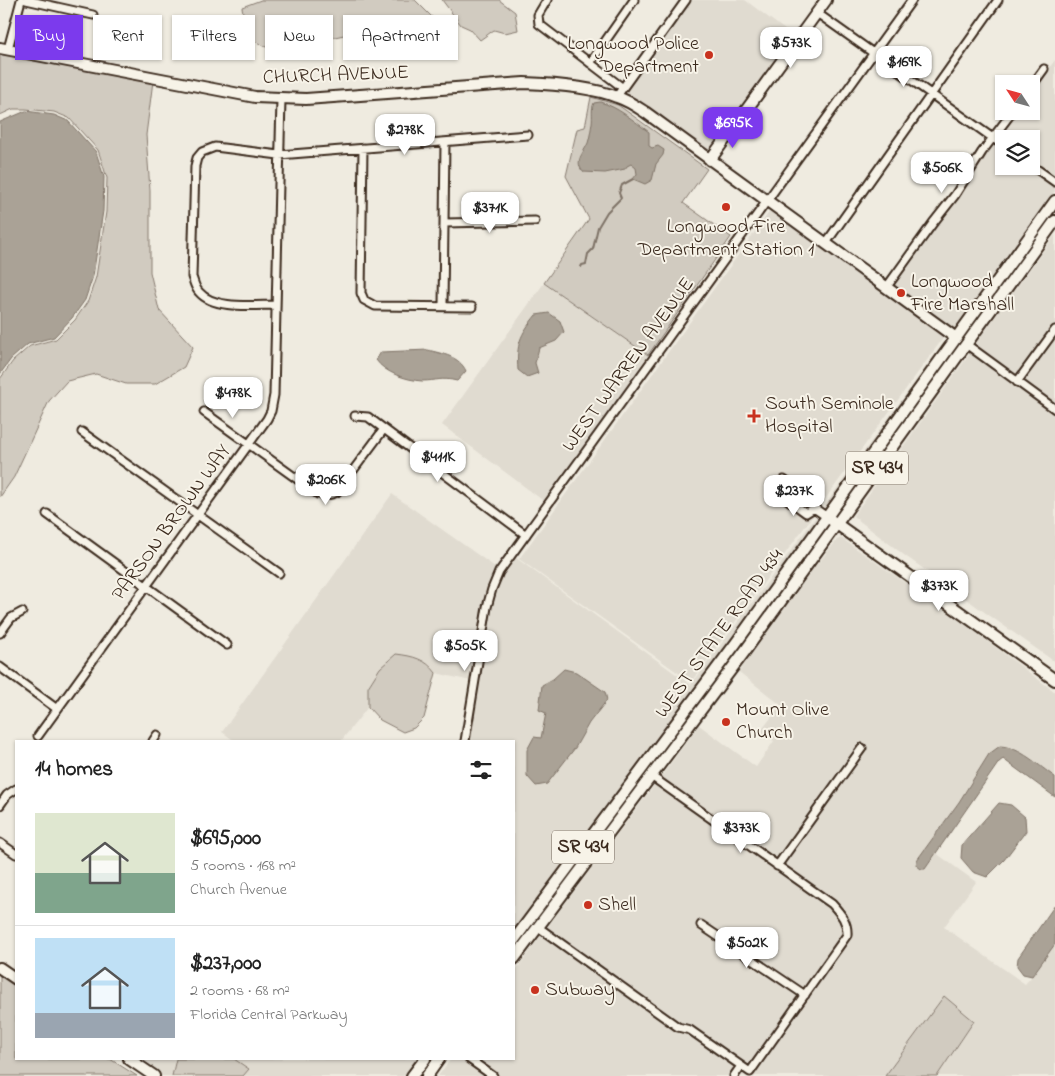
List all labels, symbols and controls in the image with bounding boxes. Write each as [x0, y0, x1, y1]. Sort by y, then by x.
chip: Buy [15, 15, 83, 60]
chip: Rent [93, 15, 162, 60]
chip: Filters [172, 15, 255, 60]
chip: New [265, 15, 333, 60]
chip: Apartment [343, 15, 458, 60]
pin: $573K [756, 27, 826, 69]
place label: Longwood Police Department [567, 30, 699, 82]
text: $573K [771, 31, 811, 55]
pin: $169K [869, 46, 939, 88]
marker: Longwood Police Department [703, 49, 715, 61]
text: $169K [887, 50, 921, 74]
street label: CHURCH AVENUE [262, 59, 410, 93]
north arrow [995, 75, 1040, 120]
map controls [995, 75, 1040, 175]
pin: $695K [698, 106, 768, 149]
text: $695K [714, 111, 752, 135]
pin: $278K [370, 114, 440, 156]
text: $278K [386, 118, 424, 142]
button: layers [995, 130, 1040, 175]
pin: $506K [907, 152, 977, 194]
text: $506K [922, 156, 962, 180]
pin: $371K [455, 192, 525, 234]
text: $371K [472, 196, 508, 220]
marker: Longwood Fire Department Station 1 [720, 201, 732, 213]
place label: Longwood Fire Department Station 1 [637, 213, 814, 265]
place label: Longwood Fire Marshall [910, 268, 1014, 320]
street label: WEST WARREN AVENUE [556, 272, 702, 458]
marker: Longwood Fire Marshall [895, 287, 907, 299]
pin: $478K [198, 376, 268, 419]
text: $478K [215, 381, 251, 405]
place label: South Seminole Hospital [765, 390, 894, 442]
marker: South Seminole Hospital [747, 409, 761, 423]
street label: PARSON BROWN WAY [105, 439, 239, 607]
pin: $411K [403, 440, 473, 483]
text: $411K [421, 445, 455, 469]
road number: SR 434 [846, 452, 908, 484]
pin: $206K [291, 464, 361, 506]
text: $206K [306, 468, 346, 492]
pin: $237K [759, 474, 829, 517]
text: $237K [775, 479, 813, 503]
street label: WEST STATE ROAD 434 [649, 543, 791, 725]
pin: $373K [904, 570, 974, 612]
text: $373K [920, 574, 958, 598]
pin: $505K [430, 630, 500, 672]
text: $505K [444, 634, 486, 658]
place label: Mount Olive Church [736, 696, 829, 748]
marker: Mount Olive Church [720, 716, 732, 728]
text: 14 homes [35, 755, 113, 785]
icon: filters [467, 756, 495, 784]
pin: $373K [706, 812, 776, 854]
text: $373K [722, 816, 760, 840]
text: $695,000 [190, 824, 261, 854]
road number: SR 434 [552, 830, 614, 864]
icon: home [75, 833, 135, 893]
text: 5 rooms · 168 m² [190, 854, 296, 878]
text: Church Avenue [190, 878, 287, 902]
place label: Shell [598, 891, 636, 920]
marker: Shell [582, 899, 594, 911]
pin: $502K [712, 926, 782, 969]
text: $502K [726, 931, 768, 955]
text: $237,000 [190, 949, 261, 979]
icon: home [75, 958, 135, 1018]
place label: Subway [545, 976, 615, 1005]
text: 2 rooms · 68 m² [190, 979, 290, 1003]
marker: Subway [529, 984, 541, 996]
text: Florida Central Parkway [190, 1003, 347, 1027]

